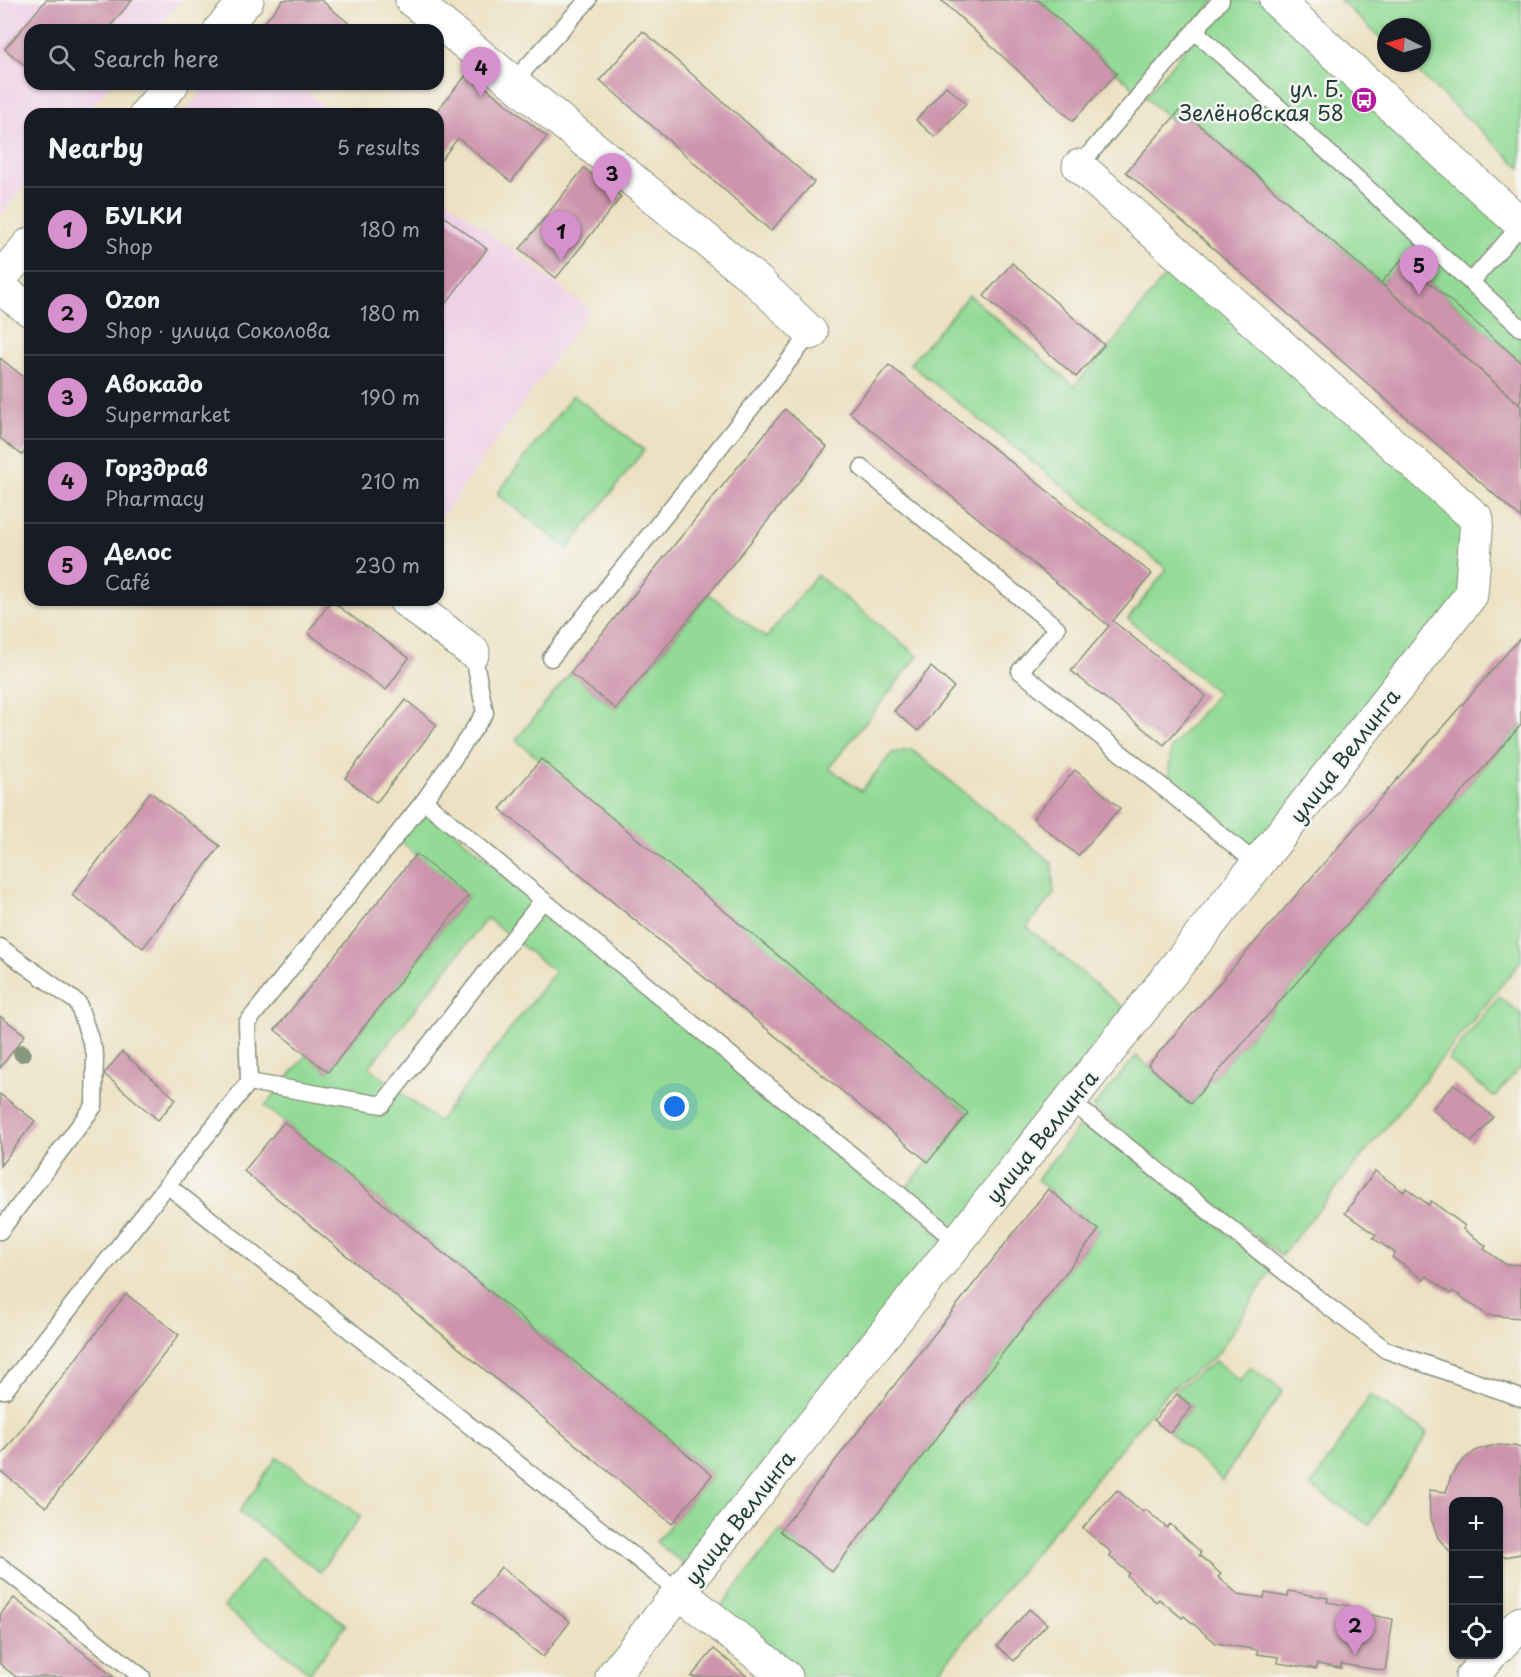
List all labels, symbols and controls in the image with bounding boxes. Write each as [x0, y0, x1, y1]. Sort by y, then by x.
north arrow [1377, 18, 1431, 72]
search box [24, 24, 444, 90]
icon: search [45, 41, 78, 74]
text: Search here [93, 41, 219, 74]
pin: 4 [462, 48, 500, 97]
place label: ул. Б. Зелёновская 58 [1179, 72, 1344, 128]
bus stop icon: ул. Б. Зелёновская 58 [1349, 85, 1379, 115]
text: Nearby [48, 128, 143, 167]
text: 5 results [337, 132, 420, 162]
pin: 3 [592, 154, 632, 203]
text: БУLКИ [105, 198, 183, 231]
pin: 1 [542, 212, 580, 261]
text: 1 [63, 214, 72, 244]
text: 180 m [360, 214, 420, 244]
text: Shop [105, 231, 153, 261]
pin: 5 [1400, 246, 1438, 295]
text: Ozon [105, 282, 160, 315]
text: 2 [60, 298, 75, 328]
text: 180 m [360, 298, 420, 328]
text: Shop · улица Соколова [105, 315, 330, 345]
text: Авокадо [105, 366, 203, 399]
text: 3 [61, 382, 74, 412]
text: 190 m [361, 382, 420, 412]
text: Supermarket [105, 399, 231, 429]
text: Горздрав [105, 450, 208, 483]
text: 4 [61, 466, 74, 496]
text: 210 m [361, 466, 420, 496]
text: Pharmacy [105, 483, 205, 513]
text: Делос [105, 534, 172, 567]
text: 5 [61, 550, 74, 580]
text: 230 m [355, 550, 420, 580]
text: Café [105, 567, 150, 597]
street label: улица Веллинга [1281, 681, 1407, 829]
street label: улица Веллинга [977, 1062, 1105, 1210]
your location [660, 1092, 689, 1121]
street label: улица Веллинга [676, 1443, 802, 1591]
map controls [1449, 1497, 1503, 1659]
button: + [1449, 1497, 1503, 1551]
button: − [1449, 1551, 1503, 1605]
button: locate [1449, 1605, 1503, 1659]
pin: 2 [1336, 1606, 1374, 1655]

